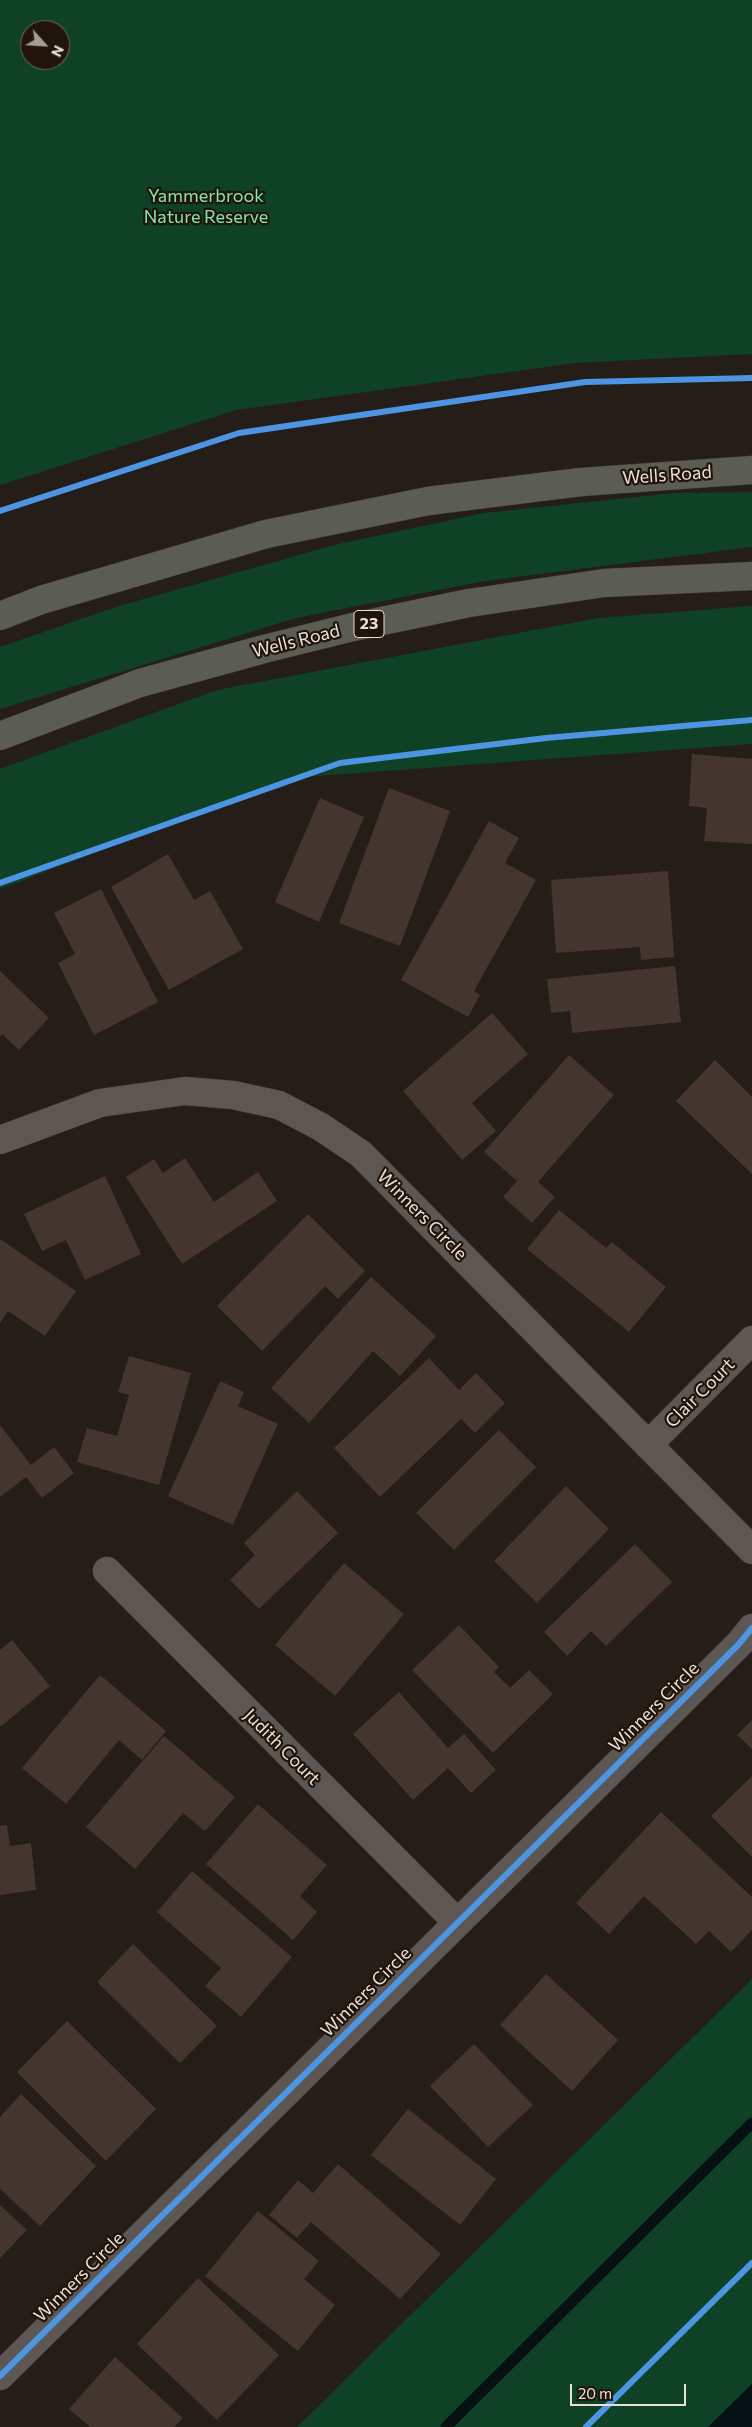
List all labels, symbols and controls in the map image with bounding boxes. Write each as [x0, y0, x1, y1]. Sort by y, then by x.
north arrow [20, 20, 70, 70]
text: N [48, 43, 68, 60]
park label: Yammerbrook Nature Reserve [144, 185, 268, 228]
street label: Wells Road [622, 461, 712, 489]
road number: 23 [354, 610, 384, 638]
street label: Wells Road [250, 620, 342, 662]
street label: Winners Circle [372, 1165, 472, 1265]
street label: Clair Court [661, 1354, 739, 1432]
street label: Winners Circle [604, 1657, 704, 1757]
street label: Judith Court [239, 1704, 325, 1790]
street label: Winners Circle [316, 1942, 416, 2042]
street label: Winners Circle [29, 2227, 129, 2327]
scale bar [572, 2374, 688, 2406]
text: 20 m [578, 2384, 612, 2402]

